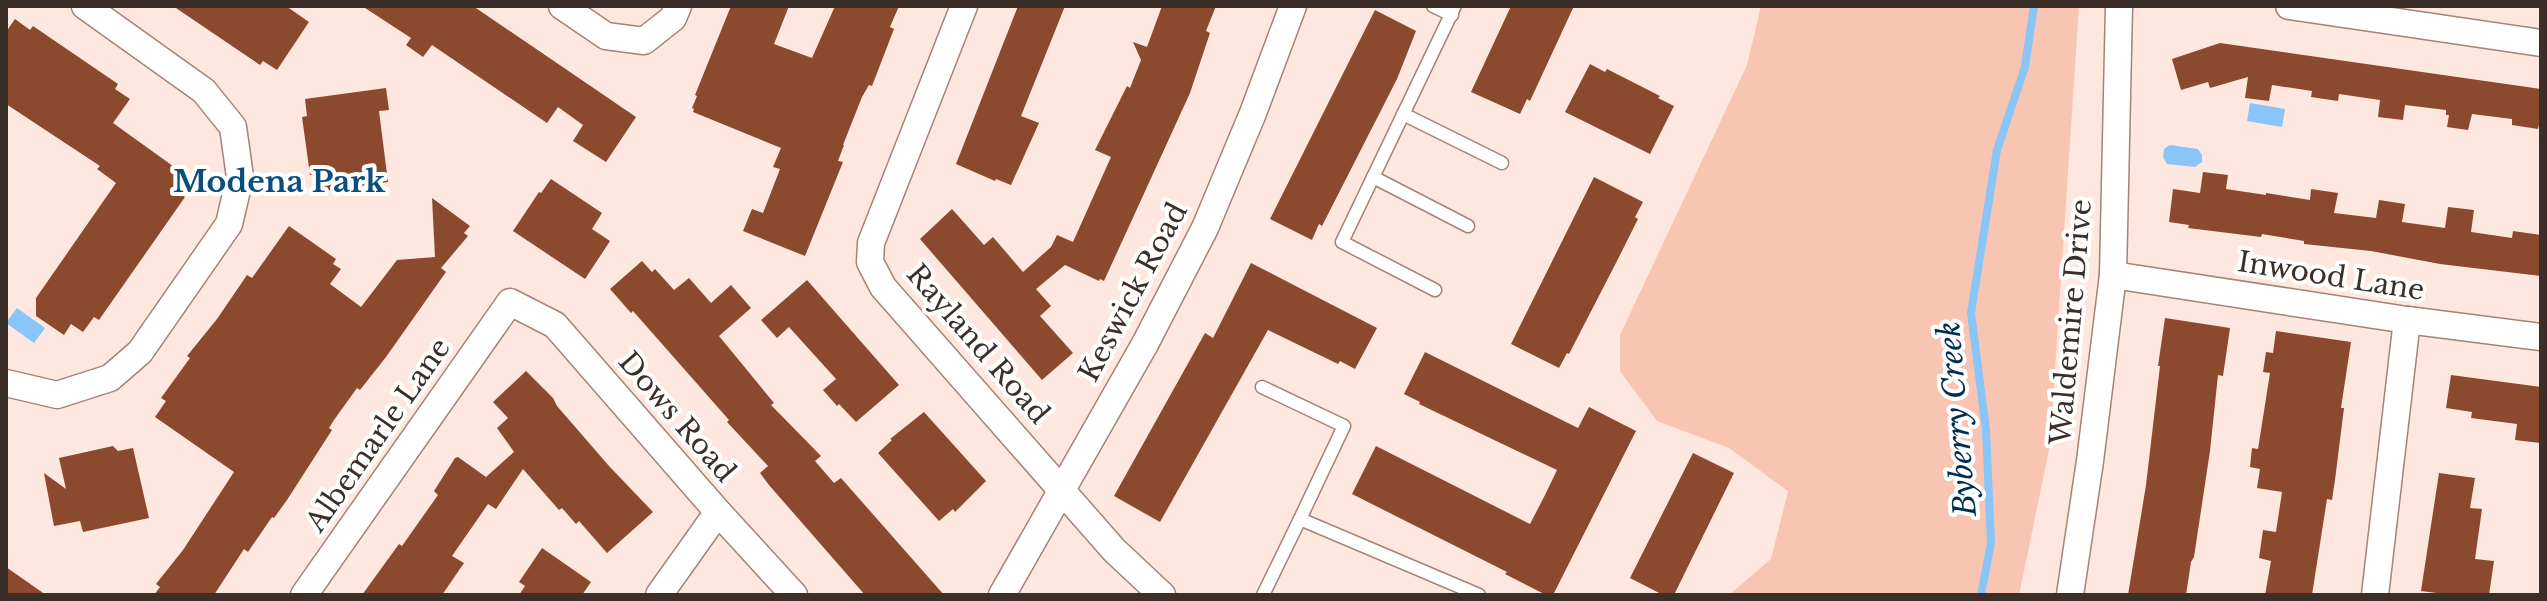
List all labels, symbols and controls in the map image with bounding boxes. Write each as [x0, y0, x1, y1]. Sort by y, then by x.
district label: Modena Park [173, 163, 386, 200]
street label: Keswick Road [1071, 196, 1195, 387]
street label: Waldemire Drive [2043, 198, 2099, 447]
street label: Inwood Lane [2235, 244, 2427, 308]
street label: Rayland Road [899, 257, 1057, 431]
water label: Byberry Creek [1930, 320, 1984, 519]
street label: Albemarle Lane [298, 331, 458, 539]
street label: Dows Road [611, 345, 743, 489]

